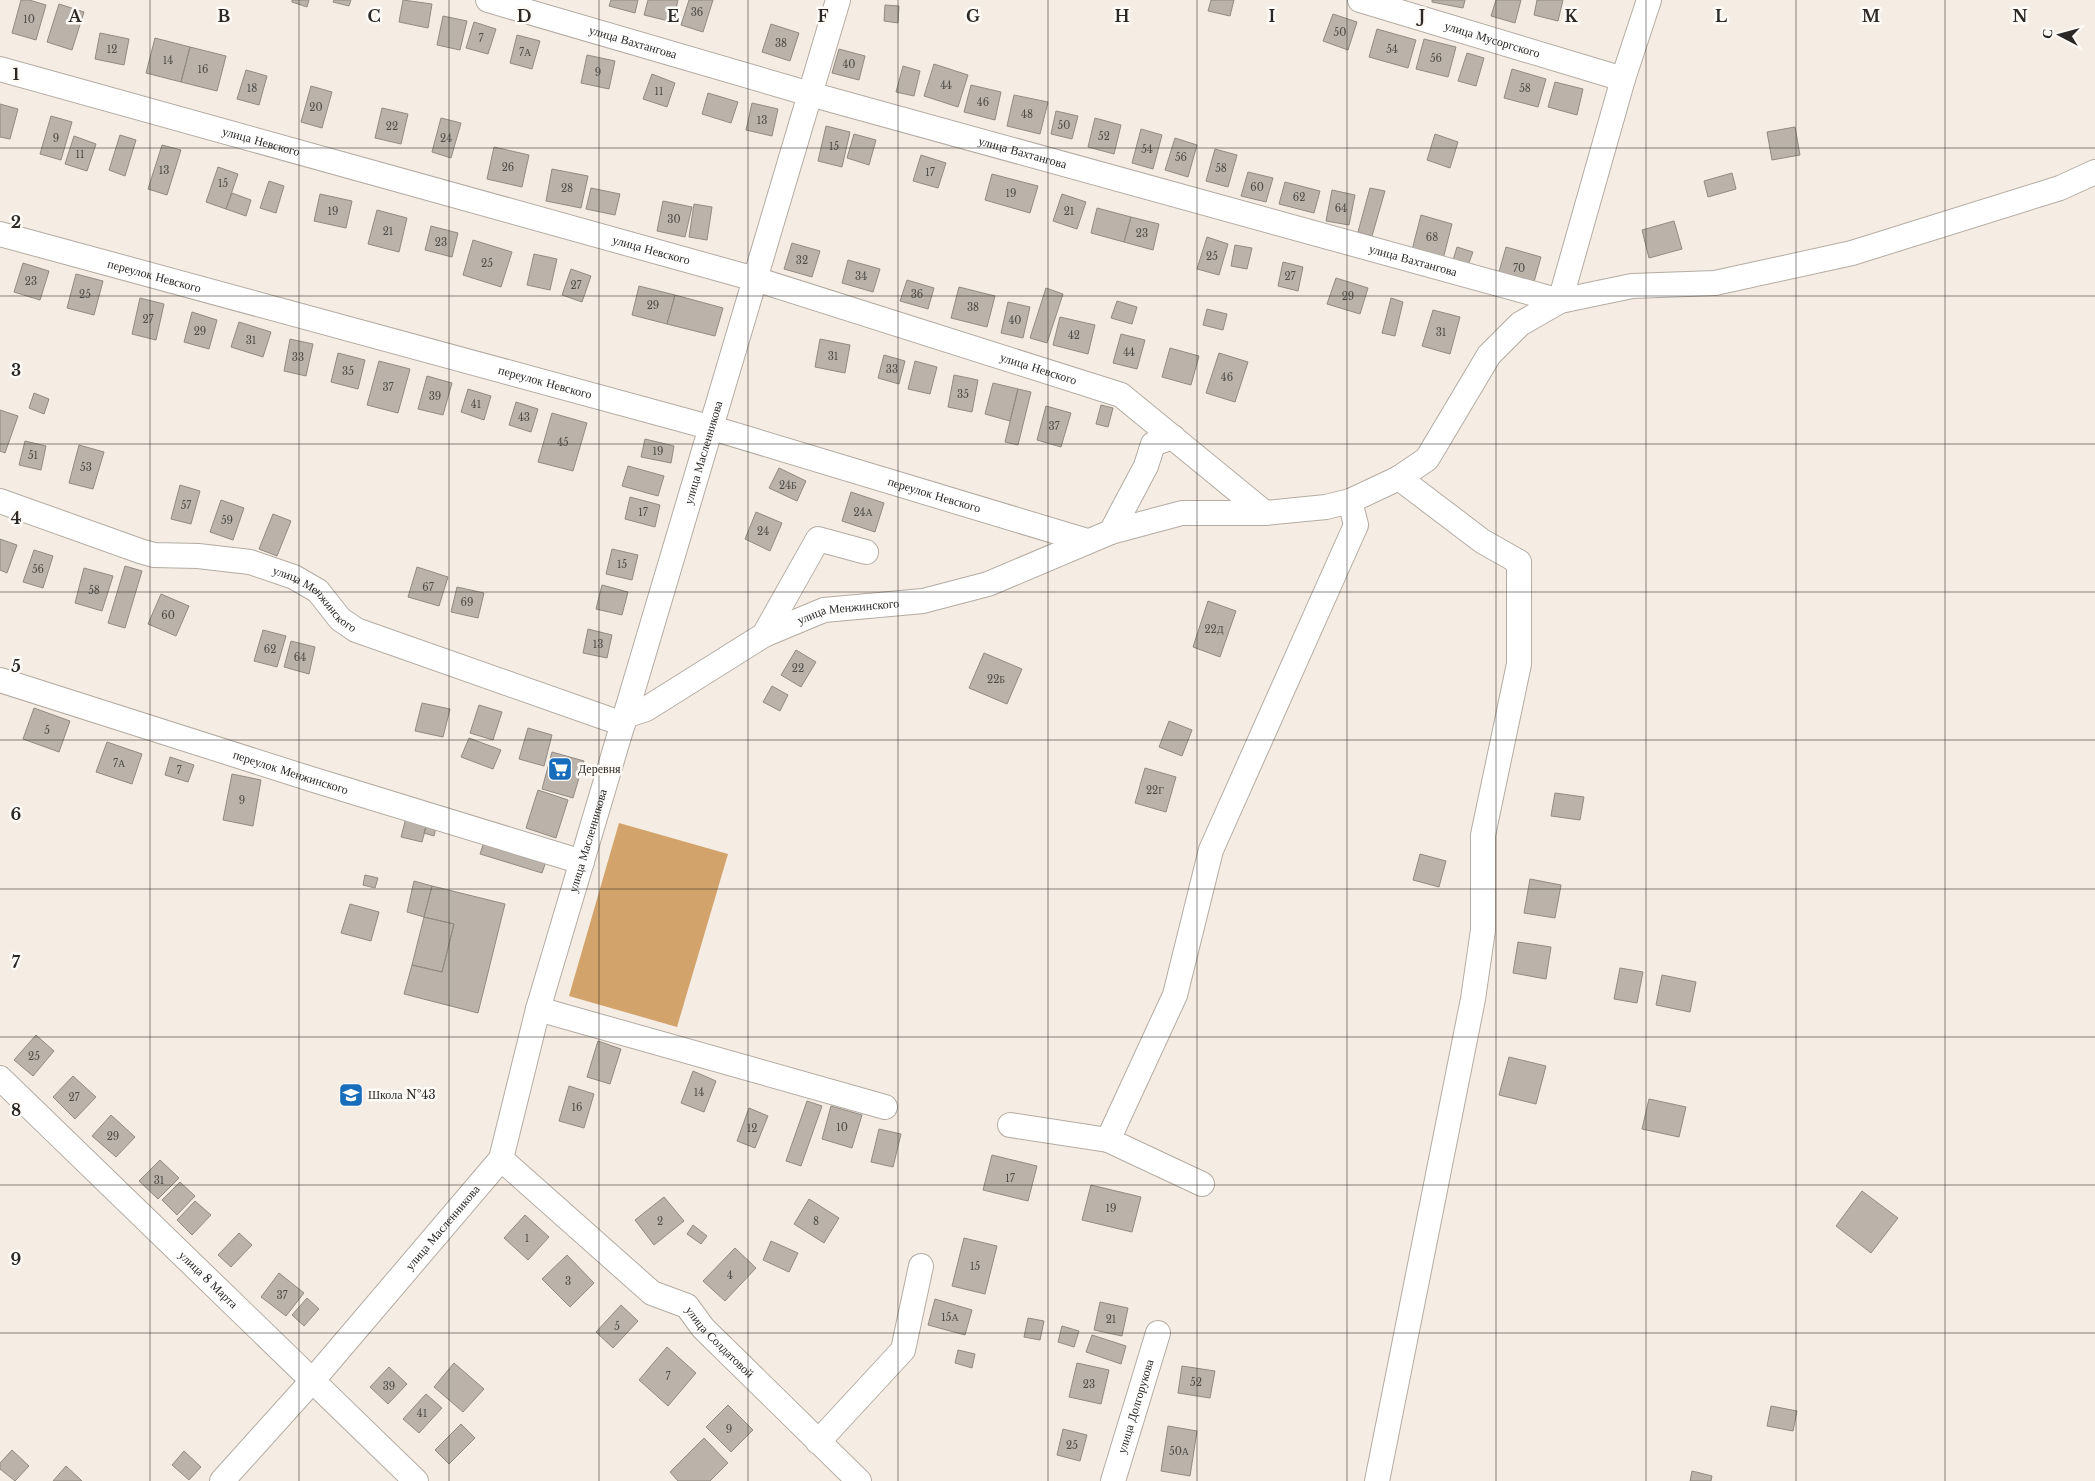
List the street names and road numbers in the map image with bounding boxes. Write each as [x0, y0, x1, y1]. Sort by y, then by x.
street label: улица Мусоргского [1443, 18, 1542, 61]
street label: улица Вахтангова [587, 22, 679, 62]
street label: улица Невского [221, 123, 302, 159]
street label: улица Вахтангова [977, 133, 1069, 172]
street label: улица Невского [611, 232, 692, 268]
street label: улица Вахтангова [1367, 241, 1460, 279]
street label: переулок Невского [106, 256, 203, 295]
street label: улица Невского [998, 349, 1079, 388]
street label: переулок Невского [497, 362, 594, 402]
street label: улица Масленникова [680, 398, 726, 506]
street label: переулок Невского [886, 473, 983, 516]
street label: улица Менжинского [271, 562, 360, 635]
street label: улица Менжинского [795, 595, 900, 627]
street label: переулок Менжинского [231, 747, 350, 797]
street label: улица Масленникова [565, 787, 610, 894]
street label: улица Масленникова [402, 1181, 483, 1273]
street label: улица 8 Марта [176, 1247, 242, 1312]
street label: улица Солдатовой [683, 1303, 758, 1381]
street label: улица Долгорукова [1114, 1357, 1157, 1455]

